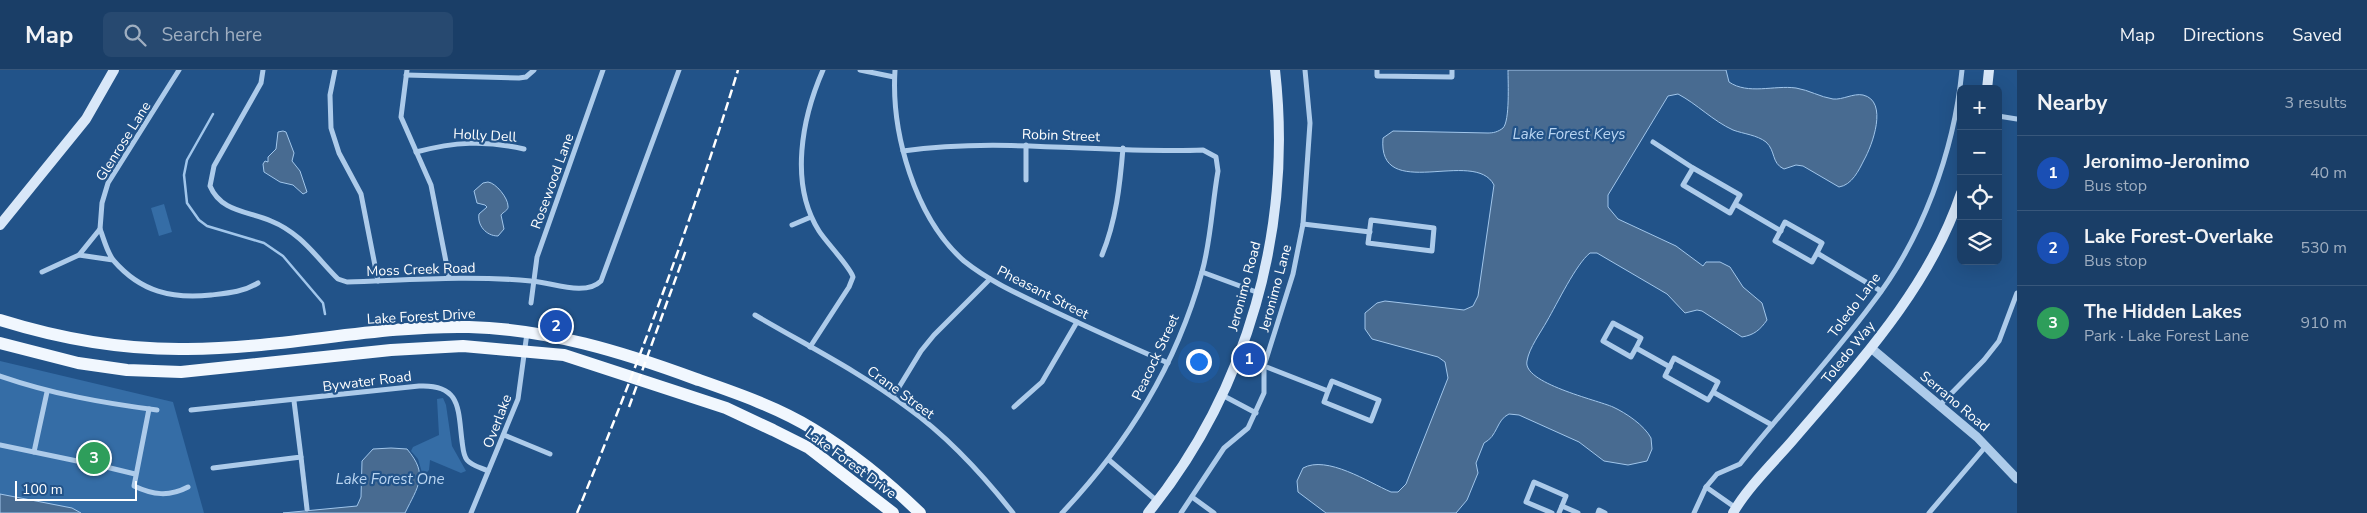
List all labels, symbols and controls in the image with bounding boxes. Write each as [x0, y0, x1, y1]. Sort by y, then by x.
search box [103, 12, 453, 57]
text: Map [25, 19, 73, 51]
icon: search [121, 21, 149, 49]
text: Search here [161, 22, 262, 48]
text: Map [2120, 23, 2155, 47]
text: Directions [2183, 23, 2264, 47]
text: Saved [2292, 23, 2342, 47]
map controls [1957, 85, 2002, 265]
button: + [1957, 85, 2002, 130]
text: Nearby [2037, 89, 2107, 117]
text: 3 results [2285, 92, 2347, 114]
street label: Glenrose Lane [91, 98, 155, 185]
street label: Holly Dell [453, 124, 518, 147]
water label: Lake Forest Keys [1513, 124, 1625, 144]
street label: Robin Street [1022, 125, 1100, 146]
button: − [1957, 130, 2002, 175]
street label: Rosewood Lane [526, 131, 579, 232]
text: Jeronimo-Jeronimo [2084, 149, 2250, 175]
text: 1 [2048, 162, 2058, 184]
text: 40 m [2310, 162, 2347, 184]
button: locate [1957, 175, 2002, 220]
text: Bus stop [2084, 175, 2147, 197]
button: layers [1957, 220, 2002, 265]
text: Lake Forest-Overlake [2084, 224, 2273, 250]
text: 2 [2048, 237, 2058, 259]
text: 530 m [2300, 237, 2347, 259]
street label: Jeronimo Road [1223, 239, 1266, 334]
street label: Jeronimo Lane [1254, 242, 1296, 335]
text: Bus stop [2084, 250, 2147, 272]
street label: Moss Creek Road [366, 258, 476, 281]
street label: Pheasant Street [994, 261, 1092, 324]
street label: Toledo Lane [1824, 269, 1885, 342]
text: The Hidden Lakes [2084, 299, 2242, 325]
street label: Lake Forest Drive [366, 304, 476, 329]
pin: 2 [540, 307, 572, 345]
street label: Peacock Street [1127, 311, 1184, 403]
text: 3 [2048, 312, 2058, 334]
text: 910 m [2300, 312, 2347, 334]
street label: Toledo Way [1817, 316, 1880, 388]
text: Park · Lake Forest Lane [2084, 325, 2249, 347]
pin: 1 [1233, 340, 1265, 378]
your location [1186, 349, 1212, 375]
street label: Crane Street [863, 362, 938, 423]
street label: Bywater Road [322, 367, 413, 396]
street label: Serrano Road [1916, 367, 1993, 436]
street label: Overlake [479, 392, 516, 451]
street label: Lake Forest Drive [801, 424, 900, 503]
pin: 3 [78, 439, 110, 477]
water label: Lake Forest One [335, 469, 445, 489]
scale bar [15, 478, 138, 501]
text: 100 m [22, 480, 63, 499]

